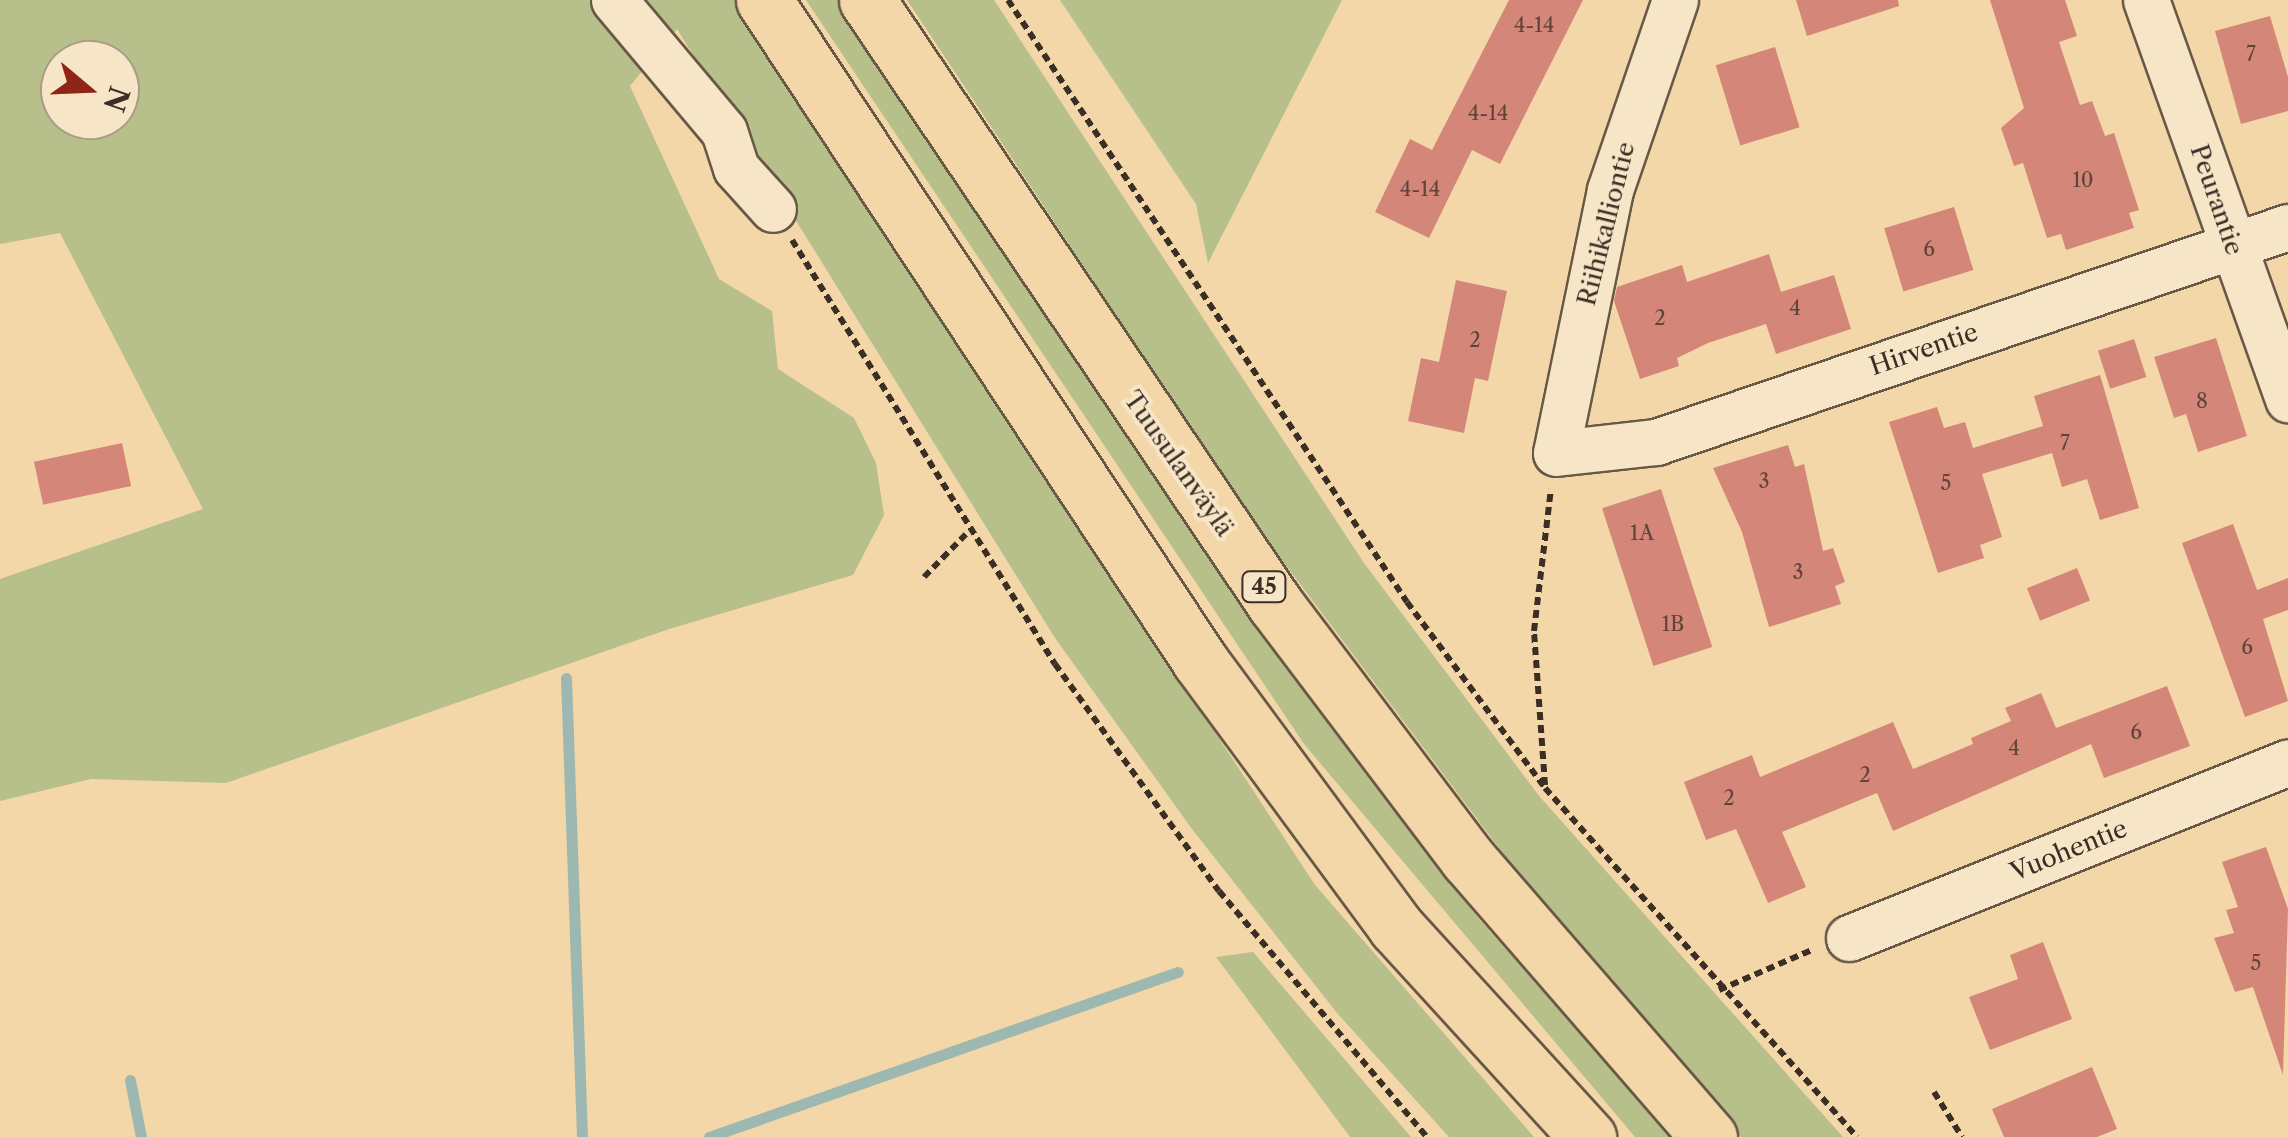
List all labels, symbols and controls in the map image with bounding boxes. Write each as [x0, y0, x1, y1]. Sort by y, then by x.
house number: 4-14 [1514, 13, 1554, 37]
north arrow [40, 40, 140, 140]
house number: 7 [2246, 42, 2256, 66]
text: N [96, 82, 137, 116]
house number: 4-14 [1468, 101, 1508, 125]
street label: Riihikalliontie [1572, 139, 1642, 309]
street label: Peurantie [2183, 141, 2249, 259]
house number: 10 [2072, 168, 2094, 192]
house number: 4-14 [1400, 177, 1440, 201]
house number: 6 [1923, 237, 1935, 261]
house number: 4 [1789, 296, 1801, 320]
house number: 2 [1654, 306, 1666, 330]
street label: Hirventie [1866, 318, 1982, 382]
house number: 2 [1469, 328, 1481, 352]
street label: Tuusulanväylä [1117, 386, 1239, 542]
house number: 8 [2196, 389, 2208, 413]
house number: 7 [2060, 431, 2070, 455]
house number: 3 [1758, 469, 1770, 493]
house number: 5 [1941, 471, 1951, 495]
house number: 1A [1630, 521, 1654, 545]
house number: 3 [1792, 560, 1804, 584]
road number: 45 [1239, 570, 1289, 604]
house number: 1B [1662, 612, 1684, 636]
house number: 6 [2241, 635, 2253, 659]
house number: 6 [2130, 720, 2142, 744]
house number: 4 [2008, 736, 2020, 760]
house number: 2 [1859, 763, 1871, 787]
house number: 2 [1723, 786, 1735, 810]
street label: Vuohentie [2006, 814, 2132, 888]
house number: 5 [2251, 951, 2261, 975]

